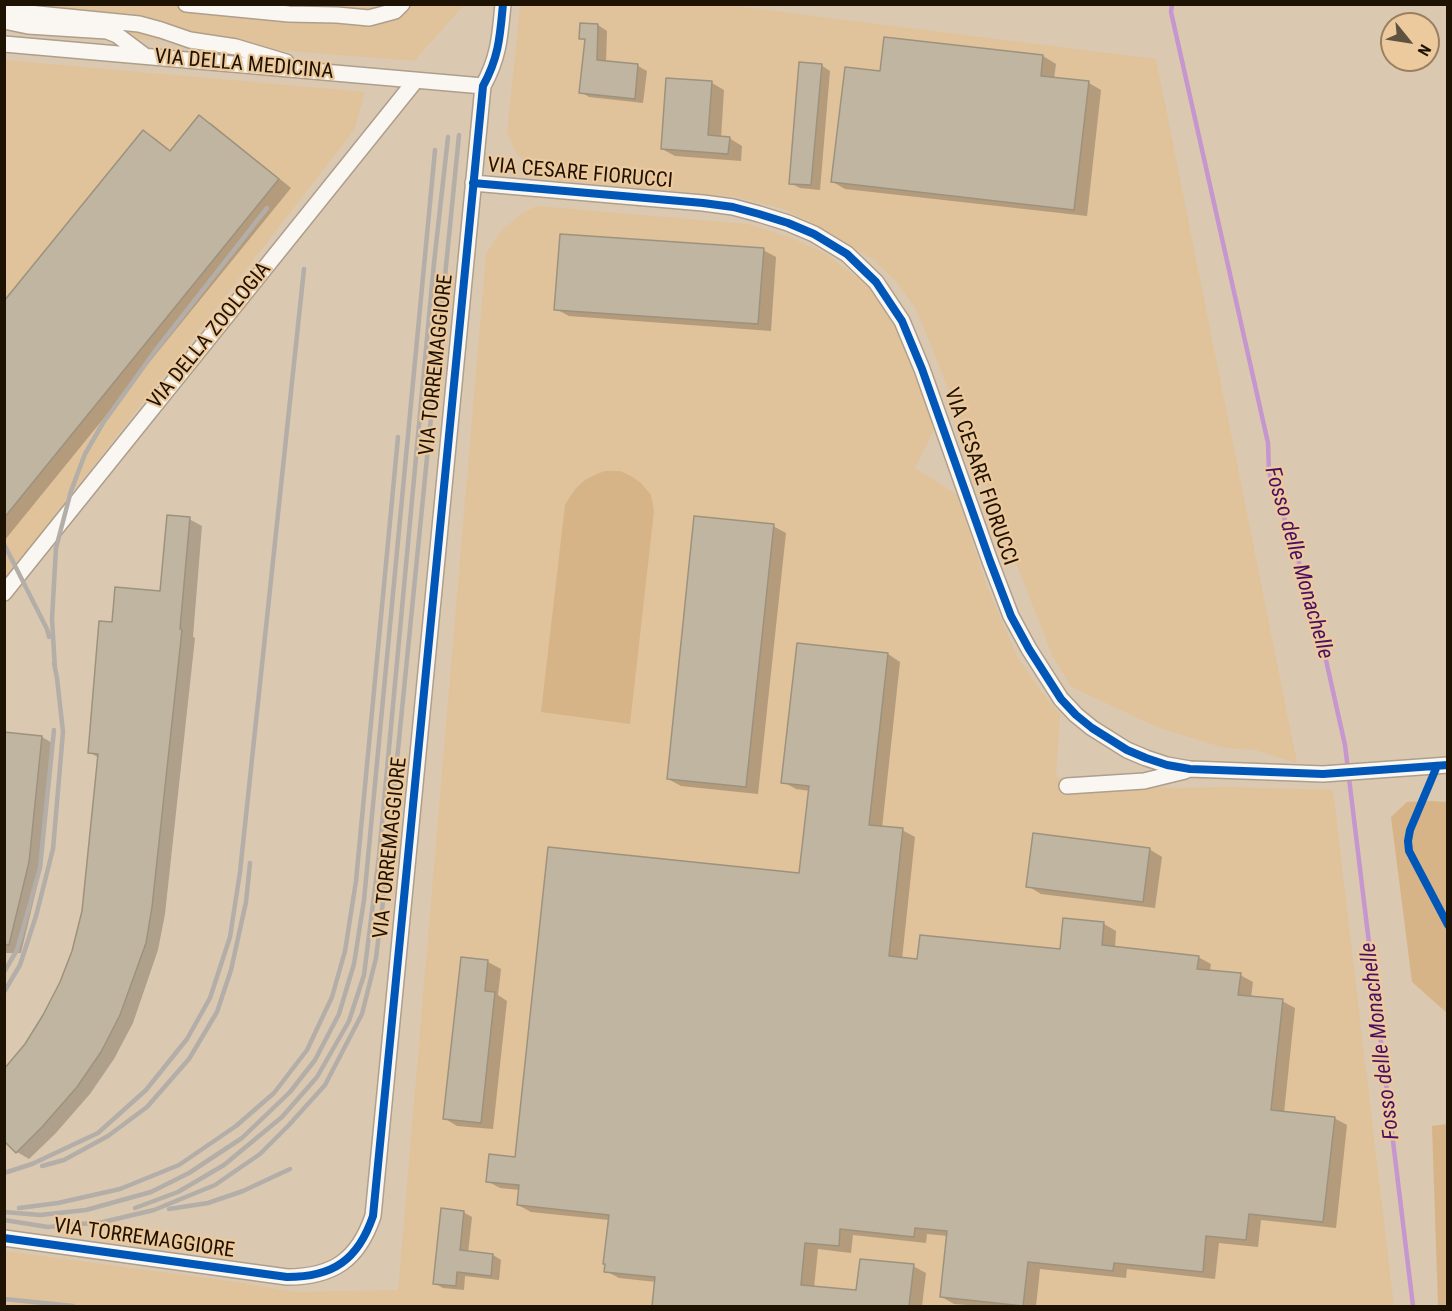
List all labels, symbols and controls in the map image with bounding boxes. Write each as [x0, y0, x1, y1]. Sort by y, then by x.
north arrow [1380, 12, 1440, 72]
text: N [1414, 41, 1435, 59]
street label: VIA DELLA MEDICINA [153, 45, 335, 85]
street label: VIA CESARE FIORUCCI [486, 153, 674, 195]
street label: VIA DELLA ZOOLOGIA [143, 258, 277, 414]
street label: VIA TORREMAGGIORE [415, 273, 459, 457]
street label: VIA CESARE FIORUCCI [938, 385, 1022, 569]
water label: Fosso delle Monachelle [1258, 464, 1338, 662]
street label: VIA TORREMAGGIORE [369, 756, 413, 940]
water label: Fosso delle Monachelle [1356, 941, 1406, 1141]
street label: VIA TORREMAGGIORE [52, 1214, 236, 1264]

